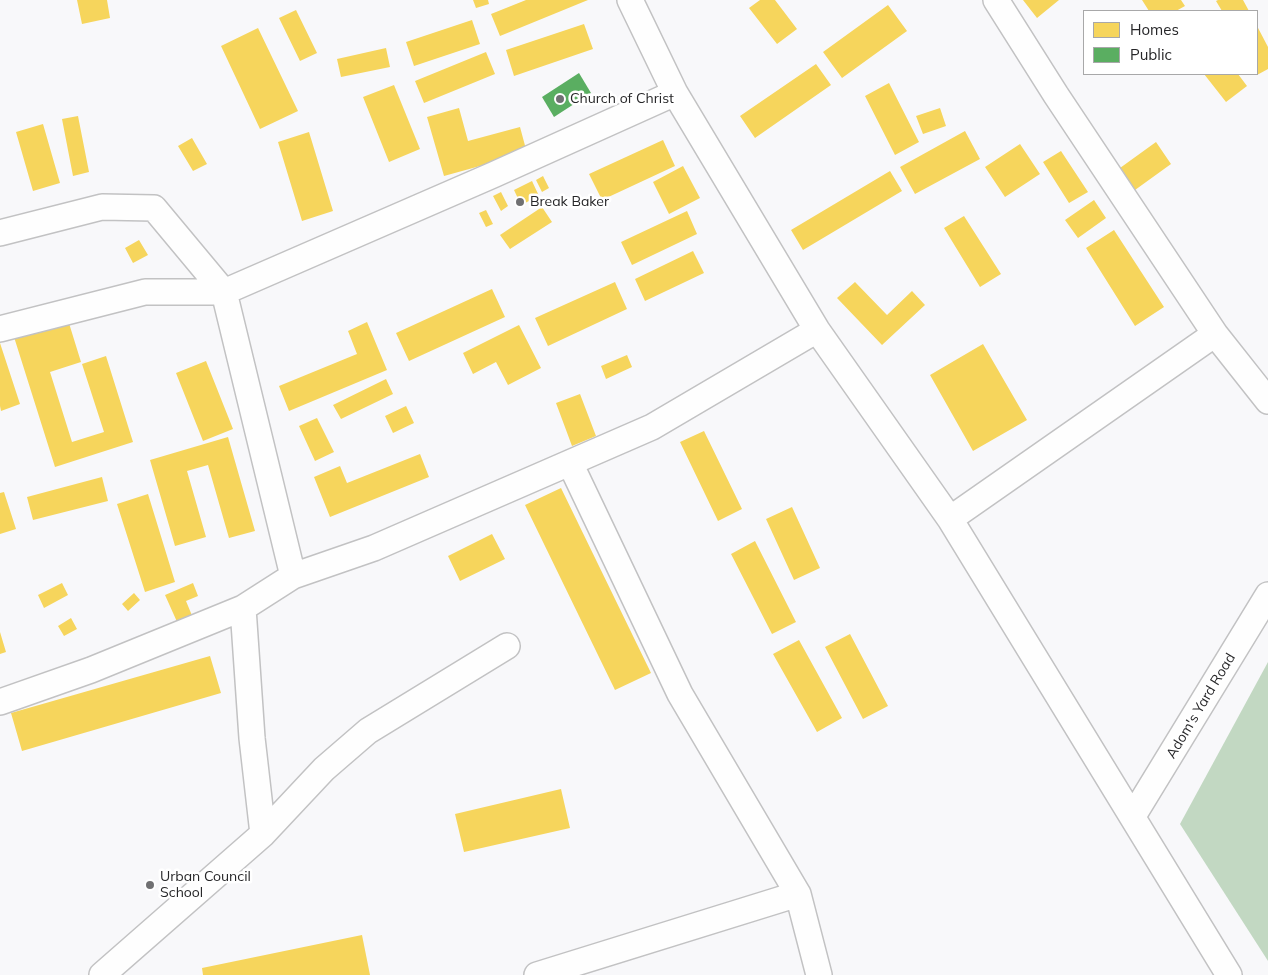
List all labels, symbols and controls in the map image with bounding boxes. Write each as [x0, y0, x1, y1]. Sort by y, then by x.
legend [1083, 10, 1258, 75]
text: Homes [1130, 20, 1179, 39]
text: Public [1130, 45, 1172, 64]
place label: Church of Christ [570, 91, 674, 107]
marker: Church of Christ [554, 93, 566, 105]
place label: Break Baker [530, 194, 609, 210]
marker: Break Baker [514, 196, 526, 208]
street label: Adom's Yard Road [1163, 650, 1239, 762]
place label: Urban Council School [160, 869, 251, 902]
marker: Urban Council School [144, 879, 156, 891]

